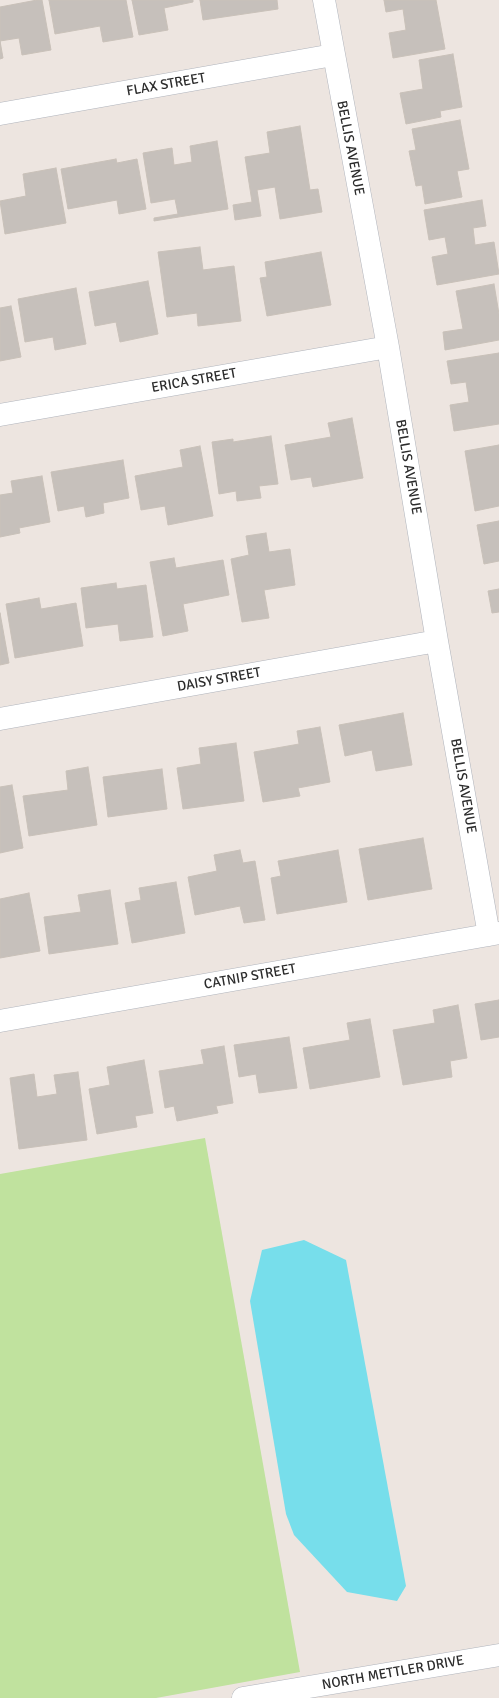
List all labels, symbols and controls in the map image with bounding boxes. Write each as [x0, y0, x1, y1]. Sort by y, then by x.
street label: FLAX STREET [125, 70, 207, 100]
street label: BELLIS AVENUE [333, 99, 367, 197]
street label: ERICA STREET [150, 365, 238, 397]
street label: BELLIS AVENUE [391, 418, 425, 516]
street label: DAISY STREET [176, 664, 262, 696]
street label: BELLIS AVENUE [446, 737, 480, 835]
street label: CATNIP STREET [203, 961, 297, 993]
street label: NORTH METTLER DRIVE [321, 1652, 465, 1694]

